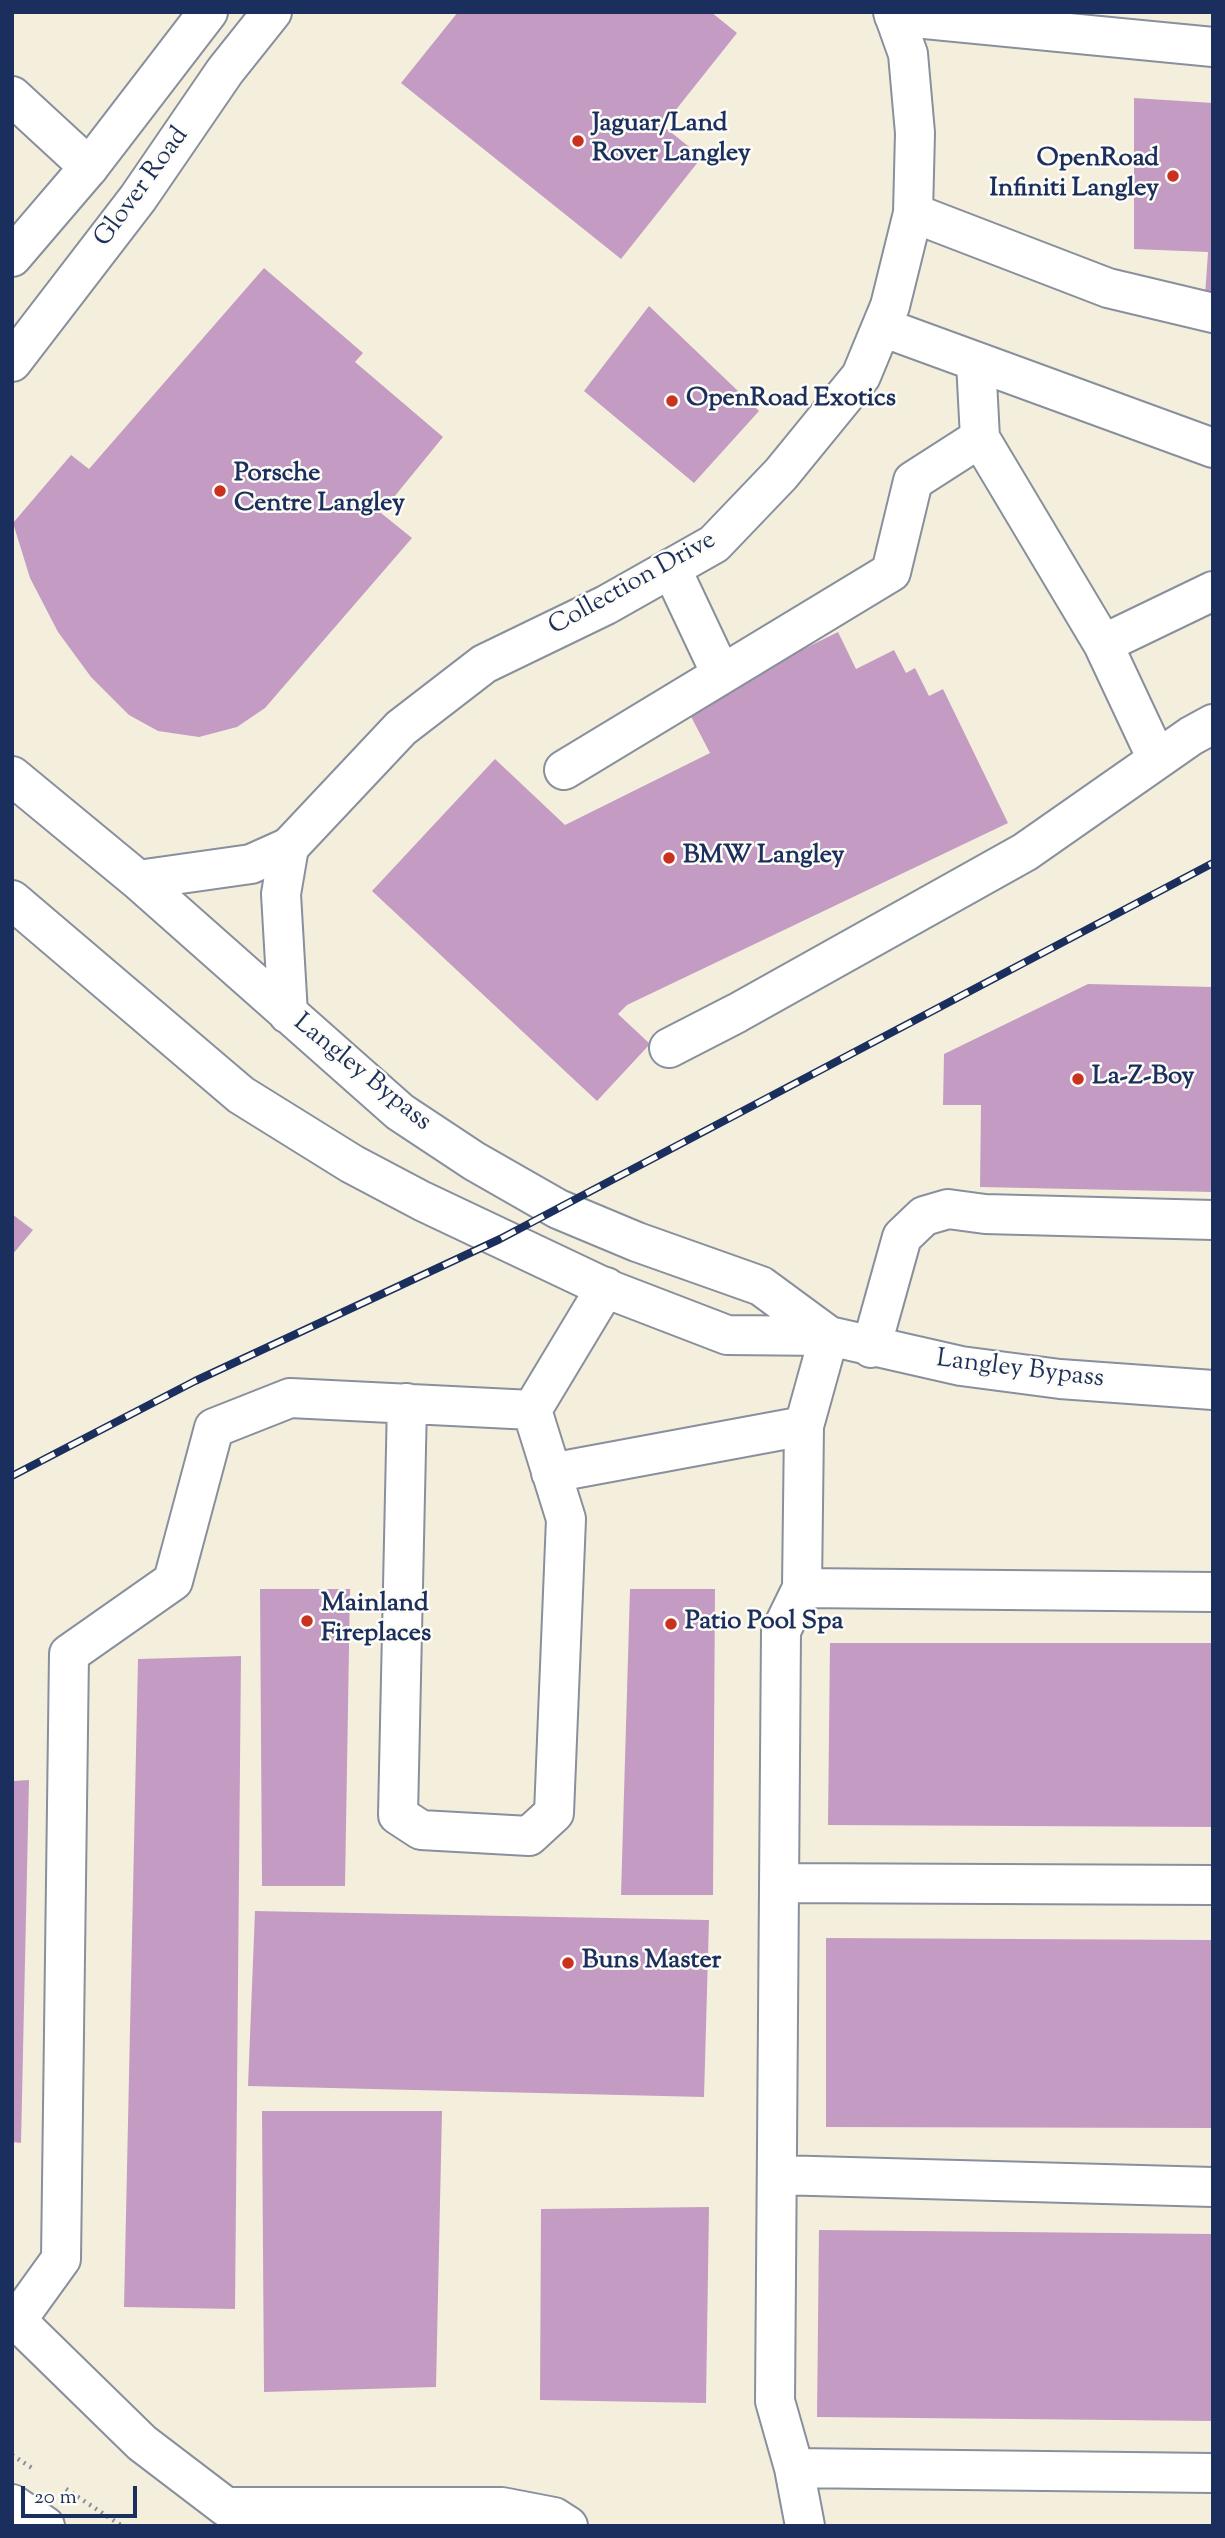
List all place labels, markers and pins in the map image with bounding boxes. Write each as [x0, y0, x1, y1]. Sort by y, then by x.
place label: Jaguar/Land Rover Langley [592, 110, 751, 172]
marker: Jaguar/Land Rover Langley [570, 133, 586, 149]
place label: OpenRoad Infiniti Langley [989, 145, 1159, 206]
marker: OpenRoad Infiniti Langley [1165, 168, 1181, 184]
place label: OpenRoad Exotics [686, 385, 896, 417]
marker: OpenRoad Exotics [664, 393, 680, 409]
place label: Porsche Centre Langley [234, 460, 405, 522]
marker: Porsche Centre Langley [212, 483, 228, 499]
place label: BMW Langley [683, 842, 844, 874]
marker: BMW Langley [661, 850, 677, 866]
place label: La-Z-Boy [1092, 1063, 1194, 1095]
marker: La-Z-Boy [1070, 1071, 1086, 1087]
place label: Mainland Fireplaces [321, 1590, 431, 1652]
place label: Patio Pool Spa [685, 1608, 843, 1640]
marker: Mainland Fireplaces [299, 1613, 315, 1629]
marker: Patio Pool Spa [663, 1616, 679, 1632]
place label: Buns Master [582, 1947, 721, 1979]
marker: Buns Master [560, 1955, 576, 1971]

